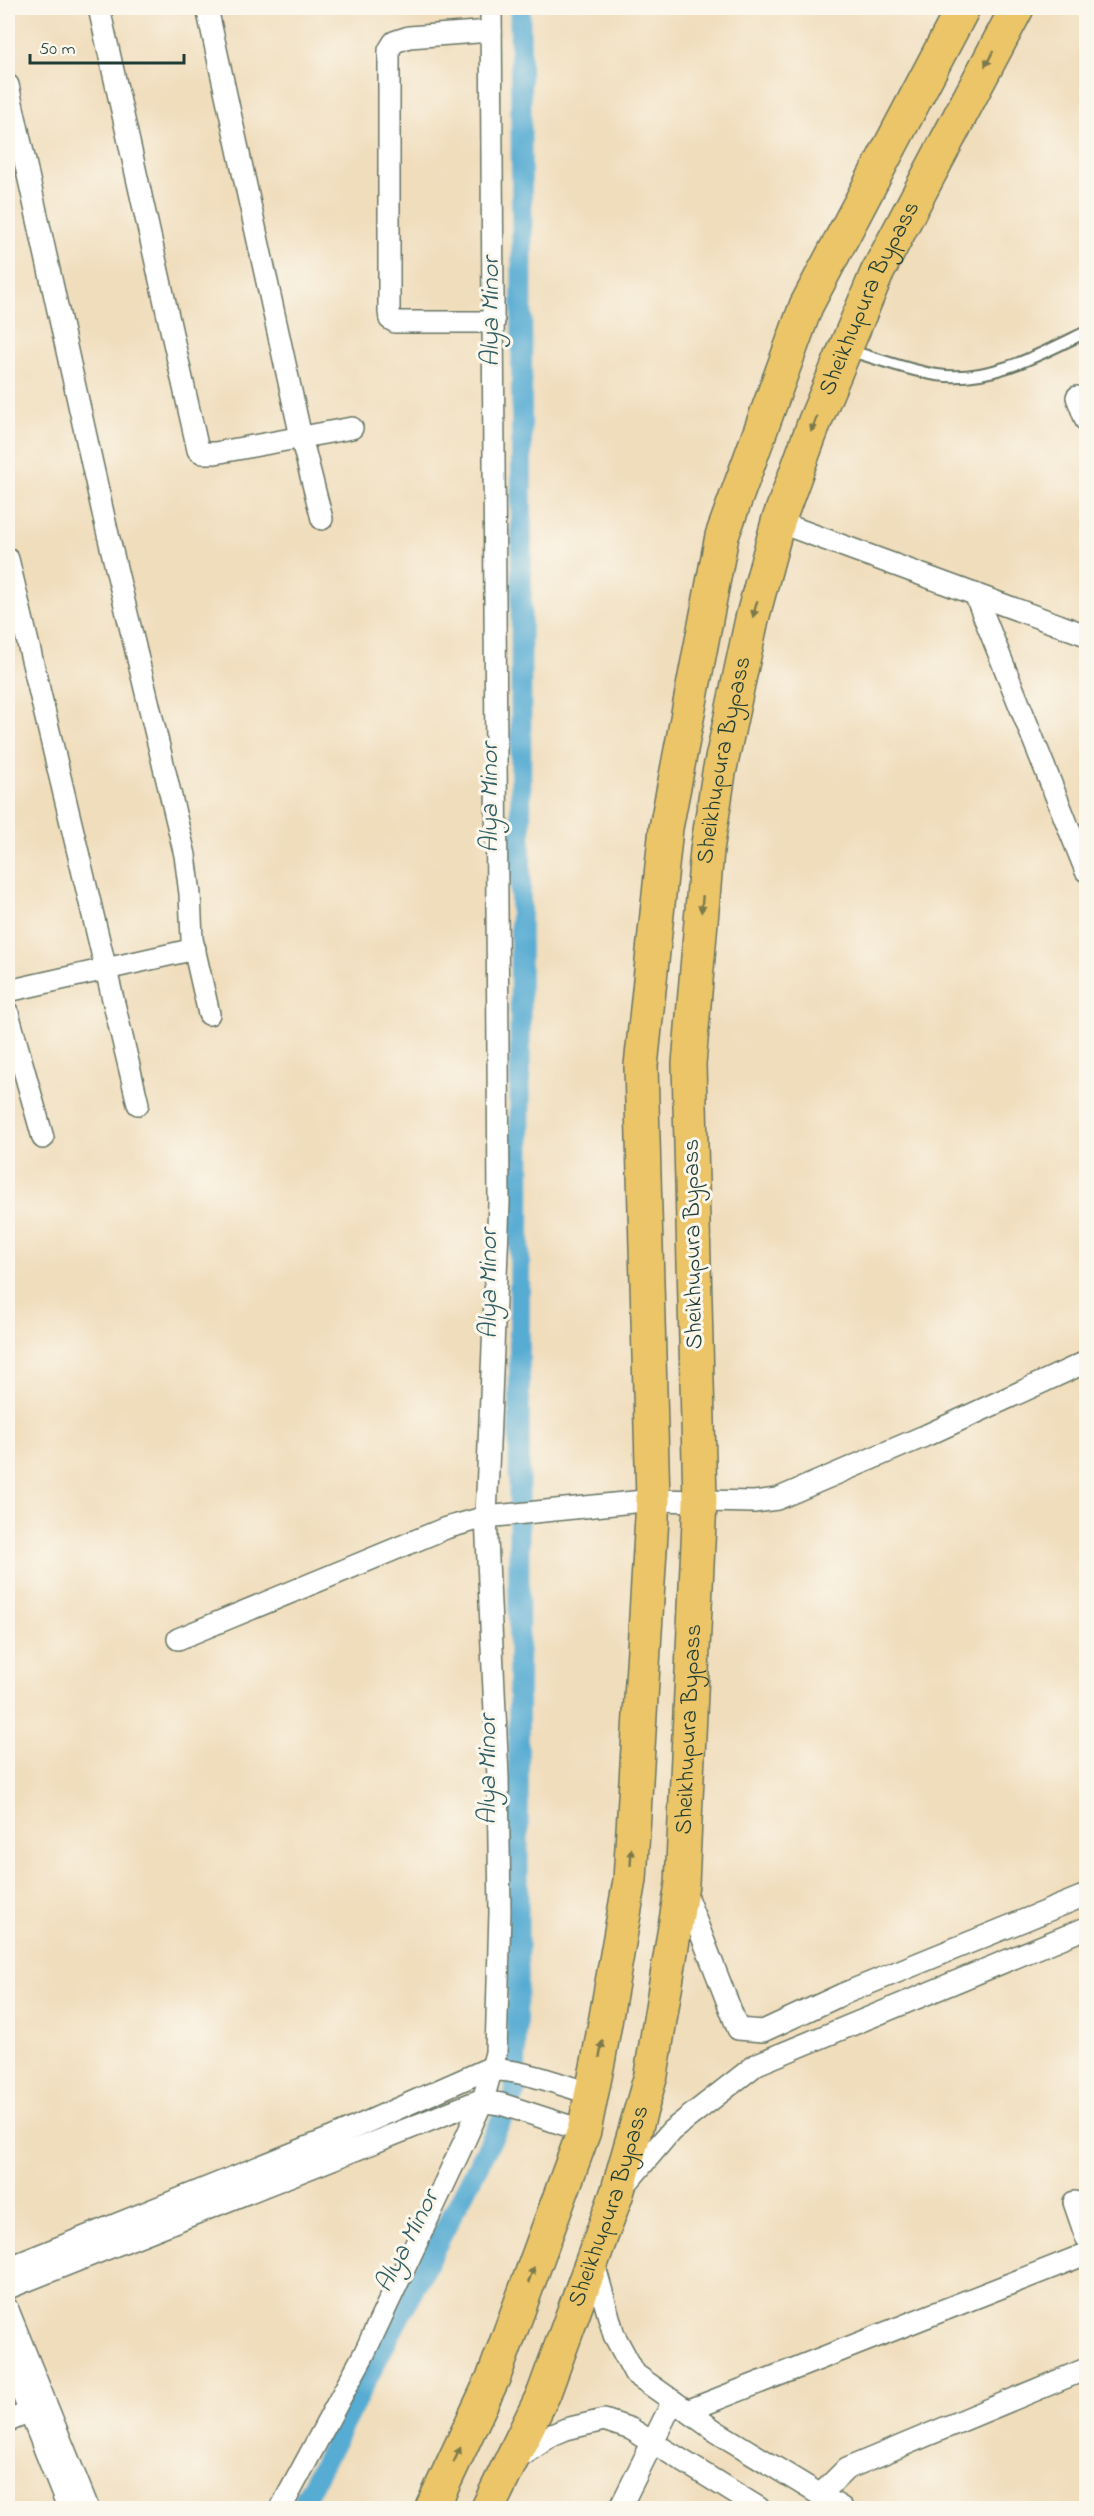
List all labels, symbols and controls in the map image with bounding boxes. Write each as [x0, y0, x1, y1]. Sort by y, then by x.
scale bar [30, 27, 184, 65]
text: 50 m [39, 37, 76, 63]
one-way arrow [985, 51, 994, 68]
street label: Sheikhupura Bypass [810, 195, 929, 401]
water label: Alya Minor [473, 254, 511, 367]
one-way arrow [808, 415, 818, 433]
one-way arrow [750, 601, 759, 619]
street label: Sheikhupura Bypass [688, 653, 761, 865]
water label: Alya Minor [472, 740, 510, 853]
one-way arrow [698, 895, 707, 914]
street label: Sheikhupura Bypass [675, 1138, 714, 1350]
water label: Alya Minor [471, 1226, 509, 1339]
street label: Sheikhupura Bypass [667, 1623, 712, 1835]
water label: Alya Minor [470, 1712, 508, 1825]
one-way arrow [626, 1847, 636, 1866]
one-way arrow [596, 2040, 605, 2059]
street label: Sheikhupura Bypass [559, 2101, 659, 2312]
water label: Alya Minor [366, 2182, 451, 2300]
one-way arrow [527, 2266, 536, 2284]
one-way arrow [452, 2447, 461, 2464]

